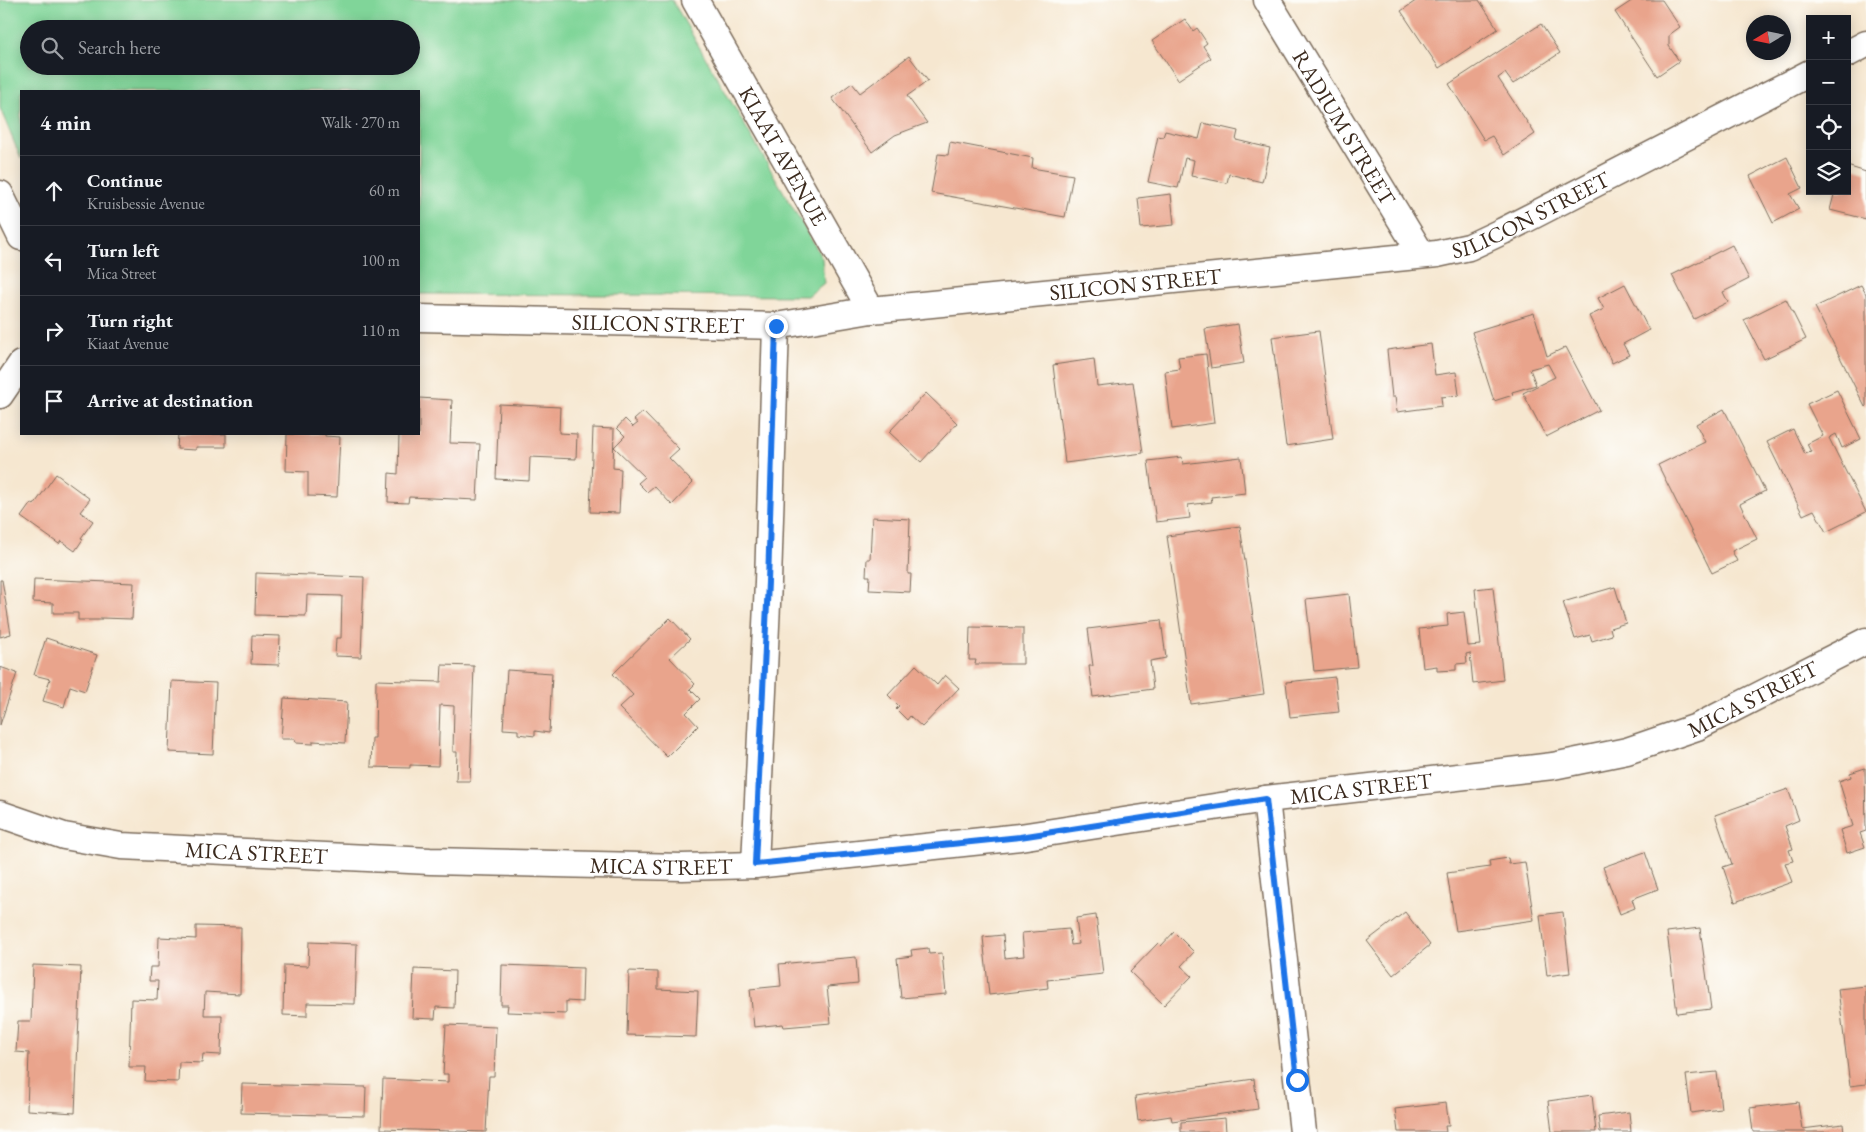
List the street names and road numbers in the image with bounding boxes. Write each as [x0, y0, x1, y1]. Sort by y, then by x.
street label: RADIUM STREET [1286, 44, 1403, 211]
street label: KIAAT AVENUE [732, 81, 834, 230]
street label: SILICON STREET [1449, 164, 1615, 265]
street label: SILICON STREET [1048, 261, 1223, 307]
street label: SILICON STREET [571, 307, 745, 340]
street label: MICA STREET [1682, 653, 1823, 744]
street label: MICA STREET [1288, 765, 1434, 811]
street label: MICA STREET [184, 835, 329, 871]
street label: MICA STREET [589, 850, 733, 882]

